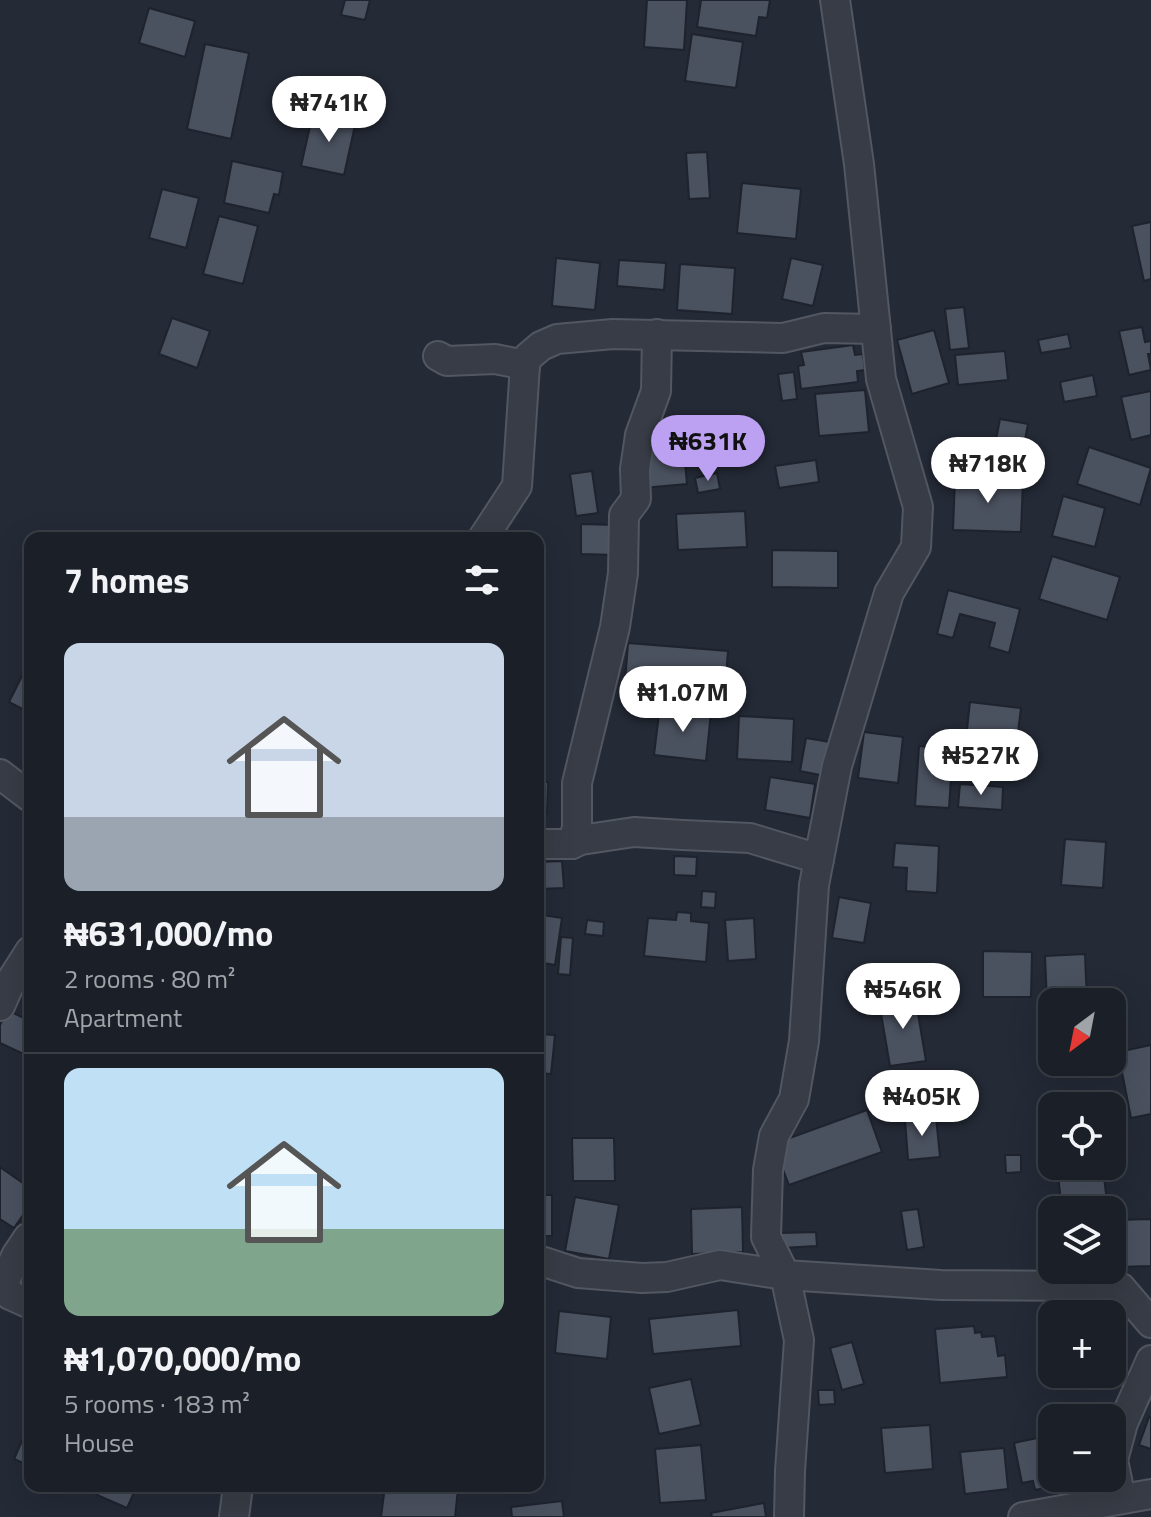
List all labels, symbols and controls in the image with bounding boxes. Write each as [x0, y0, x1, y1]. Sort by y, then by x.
pin: ₦741K [273, 76, 385, 144]
text: ₦741K [290, 82, 368, 121]
pin: ₦631K [652, 415, 764, 483]
text: ₦631K [669, 421, 747, 460]
pin: ₦718K [932, 437, 1044, 505]
text: ₦718K [949, 443, 1027, 482]
text: 7 homes [64, 554, 189, 606]
icon: filters [460, 558, 504, 602]
pin: ₦1.07M [618, 666, 748, 734]
text: ₦1.07M [637, 672, 729, 711]
icon: home [212, 695, 356, 839]
pin: ₦527K [925, 729, 1037, 797]
text: ₦527K [942, 735, 1020, 774]
text: ₦631,000/mo [64, 907, 273, 959]
text: 2 rooms · 80 m² [64, 959, 235, 998]
pin: ₦546K [847, 963, 959, 1031]
text: ₦546K [864, 969, 942, 1008]
north arrow [1038, 988, 1126, 1076]
map controls [1038, 988, 1126, 1492]
text: Apartment [64, 998, 182, 1037]
pin: ₦405K [866, 1070, 978, 1138]
text: ₦405K [883, 1076, 961, 1115]
button: locate [1038, 1092, 1126, 1180]
icon: home [212, 1120, 356, 1264]
button: layers [1038, 1196, 1126, 1284]
button: + [1038, 1300, 1126, 1388]
text: ₦1,070,000/mo [64, 1332, 301, 1384]
text: 5 rooms · 183 m² [64, 1384, 250, 1423]
button: − [1038, 1404, 1126, 1492]
text: House [64, 1423, 134, 1462]

